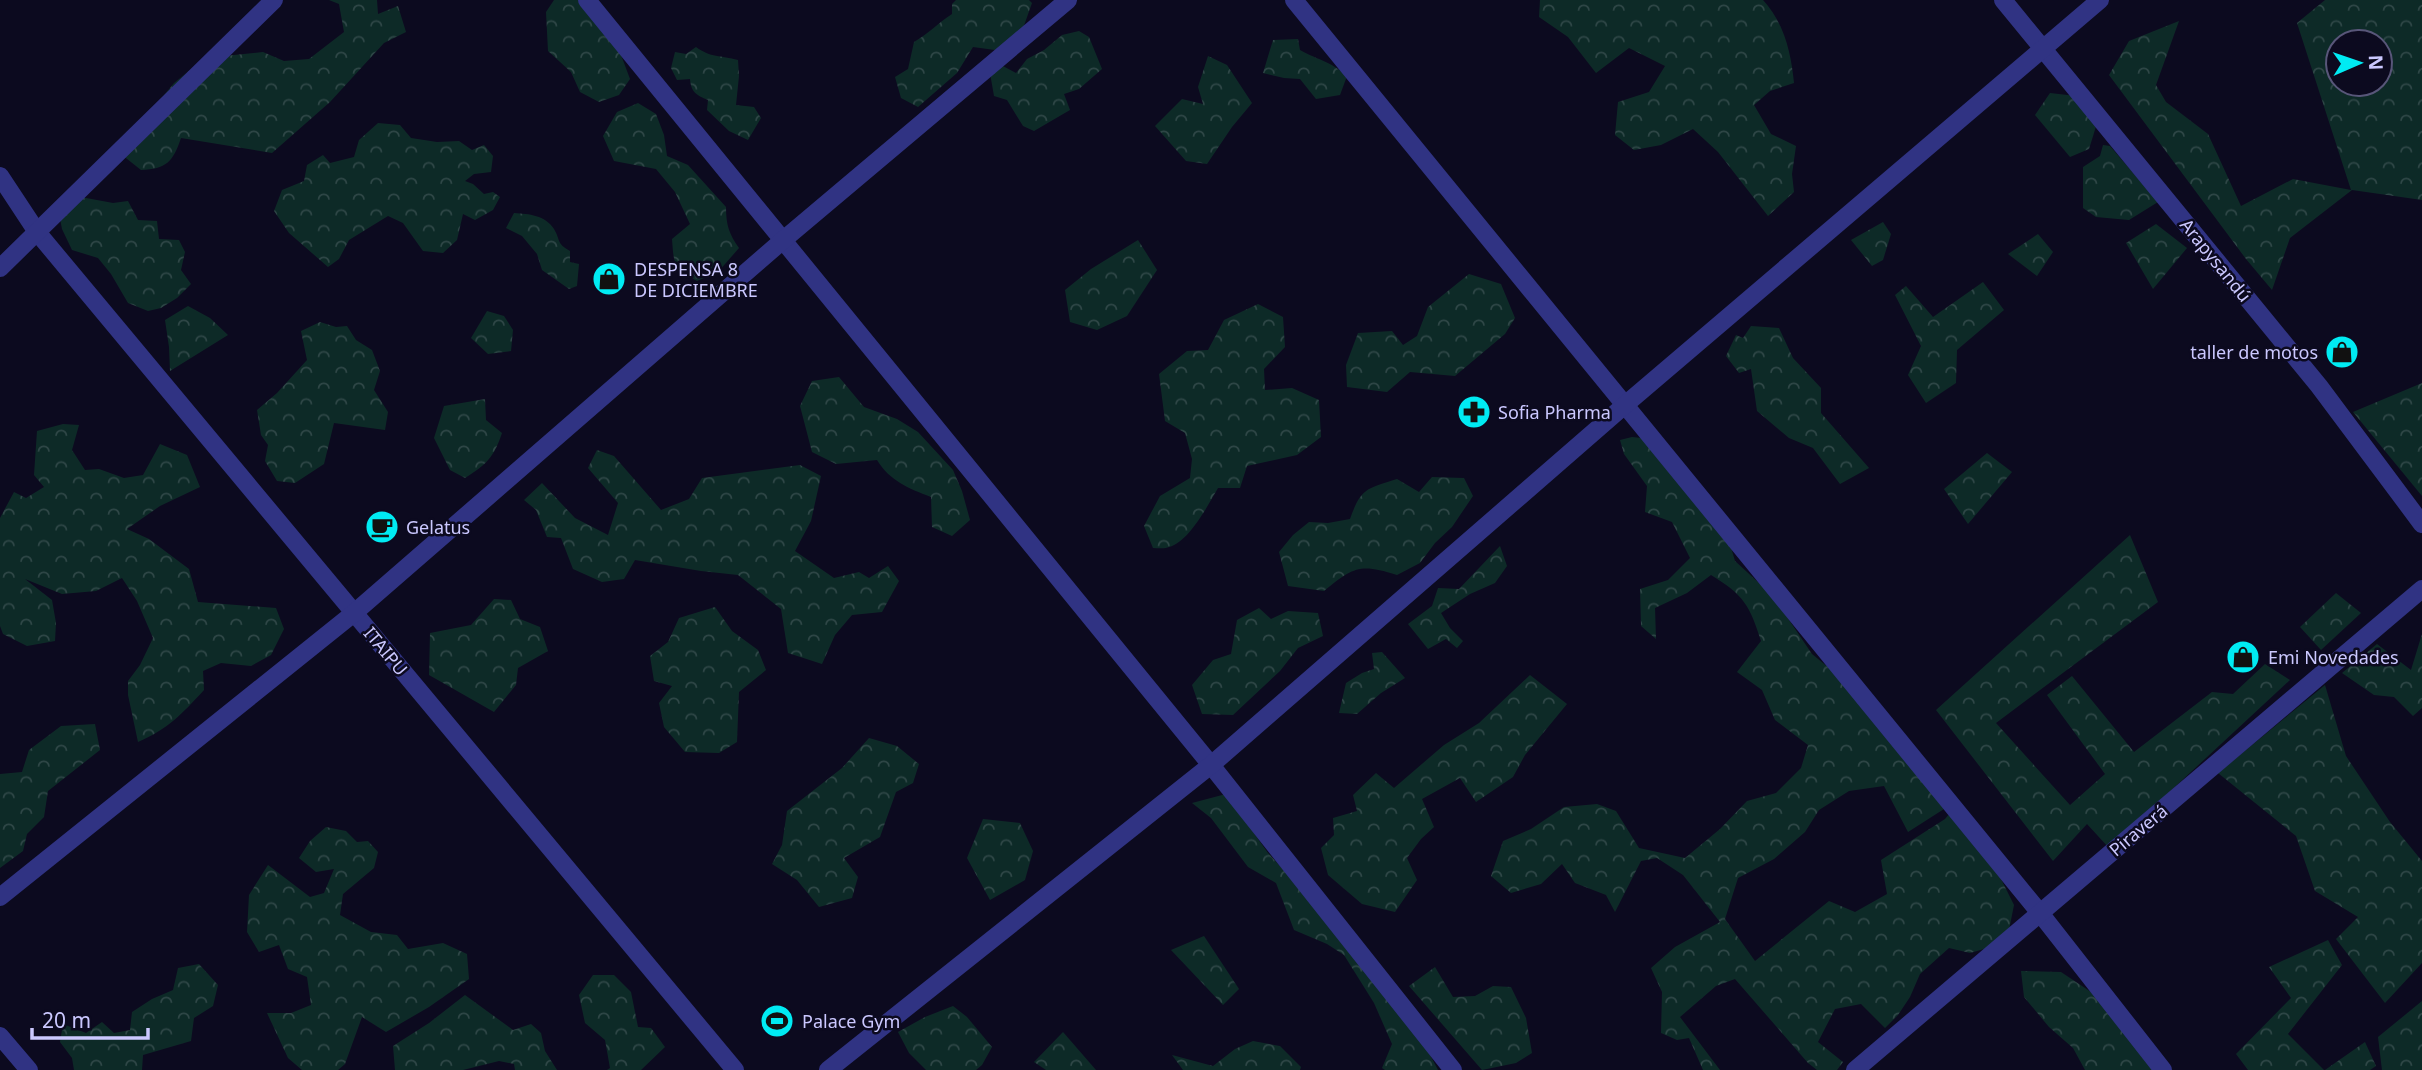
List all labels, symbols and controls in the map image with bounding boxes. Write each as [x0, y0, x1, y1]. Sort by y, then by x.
north arrow [2324, 28, 2394, 98]
text: N [2363, 54, 2389, 71]
street label: Arapysandú [2175, 213, 2257, 307]
place label: DESPENSA 8 DE DICIEMBRE [634, 257, 758, 302]
shop icon: DESPENSA 8 DE DICIEMBRE [590, 260, 628, 298]
shop icon: taller de motos [2323, 333, 2361, 371]
place label: taller de motos [2190, 340, 2318, 364]
pharmacy icon: Sofia Pharma [1455, 393, 1493, 431]
place label: Sofia Pharma [1498, 400, 1611, 424]
cafe icon: Gelatus [363, 508, 401, 546]
place label: Gelatus [406, 515, 470, 539]
street label: ITAIPU [359, 622, 413, 680]
shop icon: Emi Novedades [2224, 638, 2262, 676]
place label: Emi Novedades [2268, 645, 2399, 669]
street label: Piraverá [2104, 799, 2172, 861]
scale bar [32, 996, 147, 1040]
sports icon: Palace Gym [758, 1002, 796, 1040]
text: 20 m [42, 1006, 91, 1034]
place label: Palace Gym [802, 1009, 900, 1033]

